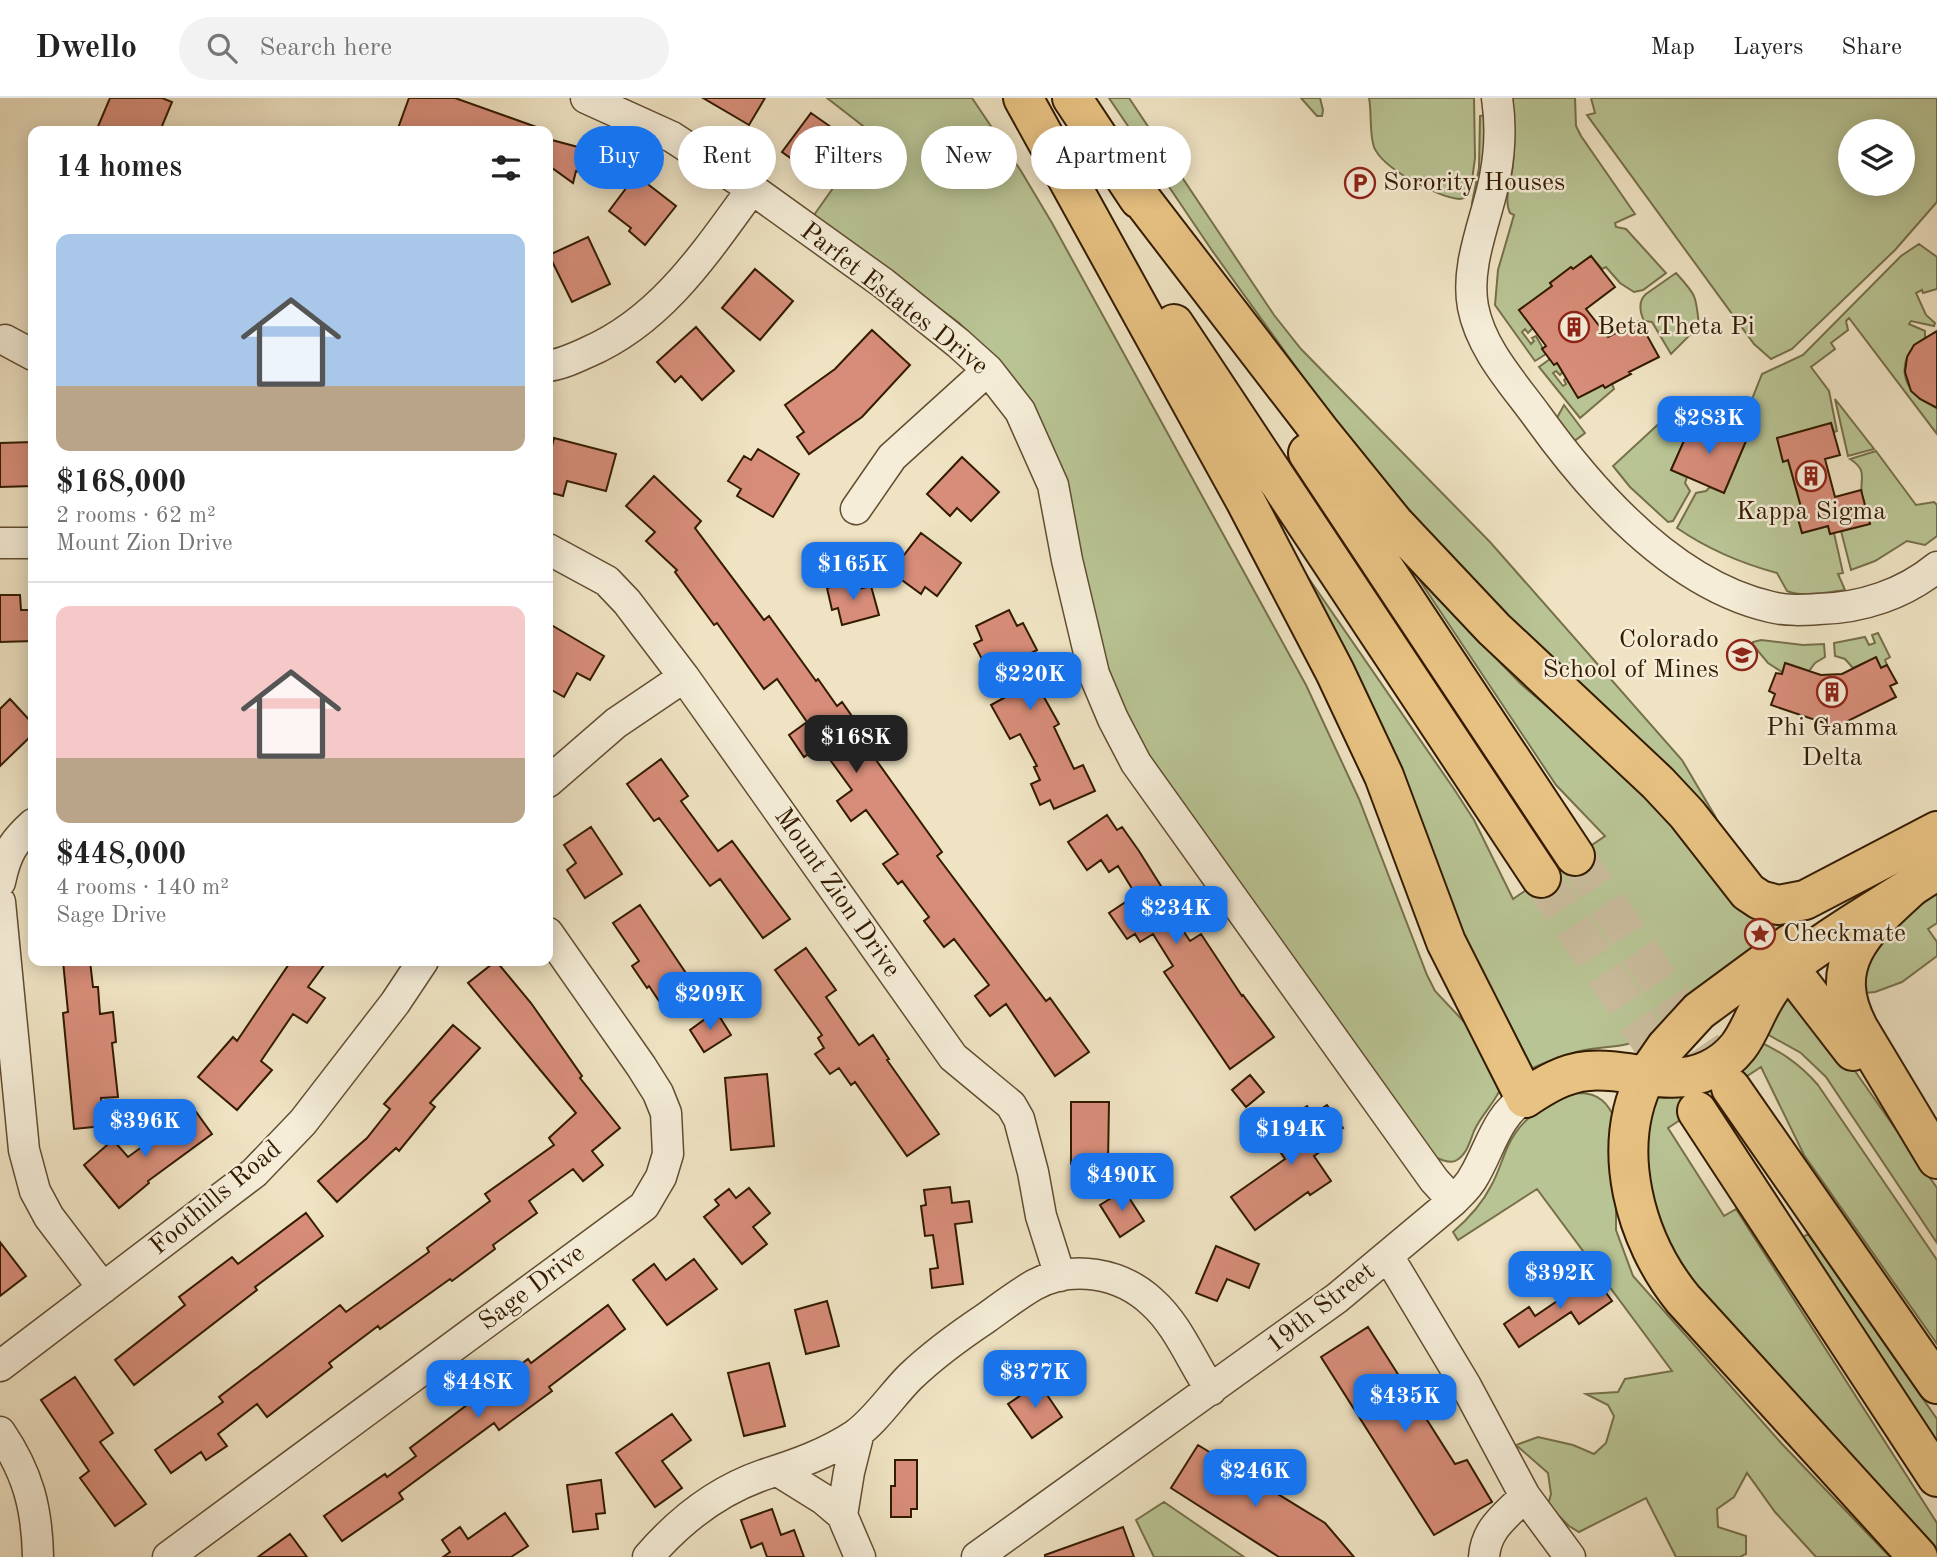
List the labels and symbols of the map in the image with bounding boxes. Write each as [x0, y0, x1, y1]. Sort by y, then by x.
parking icon: Sorority Houses [1343, 166, 1377, 200]
place label: Sorority Houses [1383, 170, 1565, 196]
street label: Parfet Estates Drive [795, 218, 993, 380]
building icon: Beta Theta Pi [1557, 310, 1591, 344]
place label: Beta Theta Pi [1597, 314, 1755, 340]
pin: $283K [1660, 396, 1758, 456]
building icon: Kappa Sigma [1794, 459, 1828, 493]
place label: Kappa Sigma [1736, 499, 1886, 525]
pin: $165K [804, 542, 902, 602]
place label: Colorado School of Mines [1542, 627, 1719, 683]
school or university icon: Colorado School of Mines [1725, 638, 1759, 672]
pin: $220K [981, 652, 1079, 712]
building icon: Phi Gamma Delta [1815, 675, 1849, 709]
place label: Phi Gamma Delta [1766, 715, 1898, 771]
pin: $168K [807, 716, 905, 775]
street label: Mount Zion Drive [769, 804, 905, 982]
pin: $234K [1127, 886, 1225, 946]
place icon: Checkmate [1743, 917, 1777, 951]
place label: Checkmate [1783, 921, 1906, 947]
pin: $209K [661, 972, 759, 1032]
pin: $396K [96, 1100, 194, 1159]
pin: $194K [1242, 1108, 1340, 1167]
street label: Foothills Road [145, 1136, 287, 1260]
pin: $490K [1073, 1154, 1171, 1213]
street label: Sage Drive [474, 1240, 590, 1336]
pin: $392K [1511, 1252, 1609, 1311]
street label: 19th Street [1262, 1258, 1380, 1358]
pin: $377K [986, 1350, 1084, 1410]
pin: $448K [429, 1360, 527, 1420]
pin: $435K [1356, 1374, 1454, 1434]
pin: $246K [1206, 1450, 1304, 1509]

